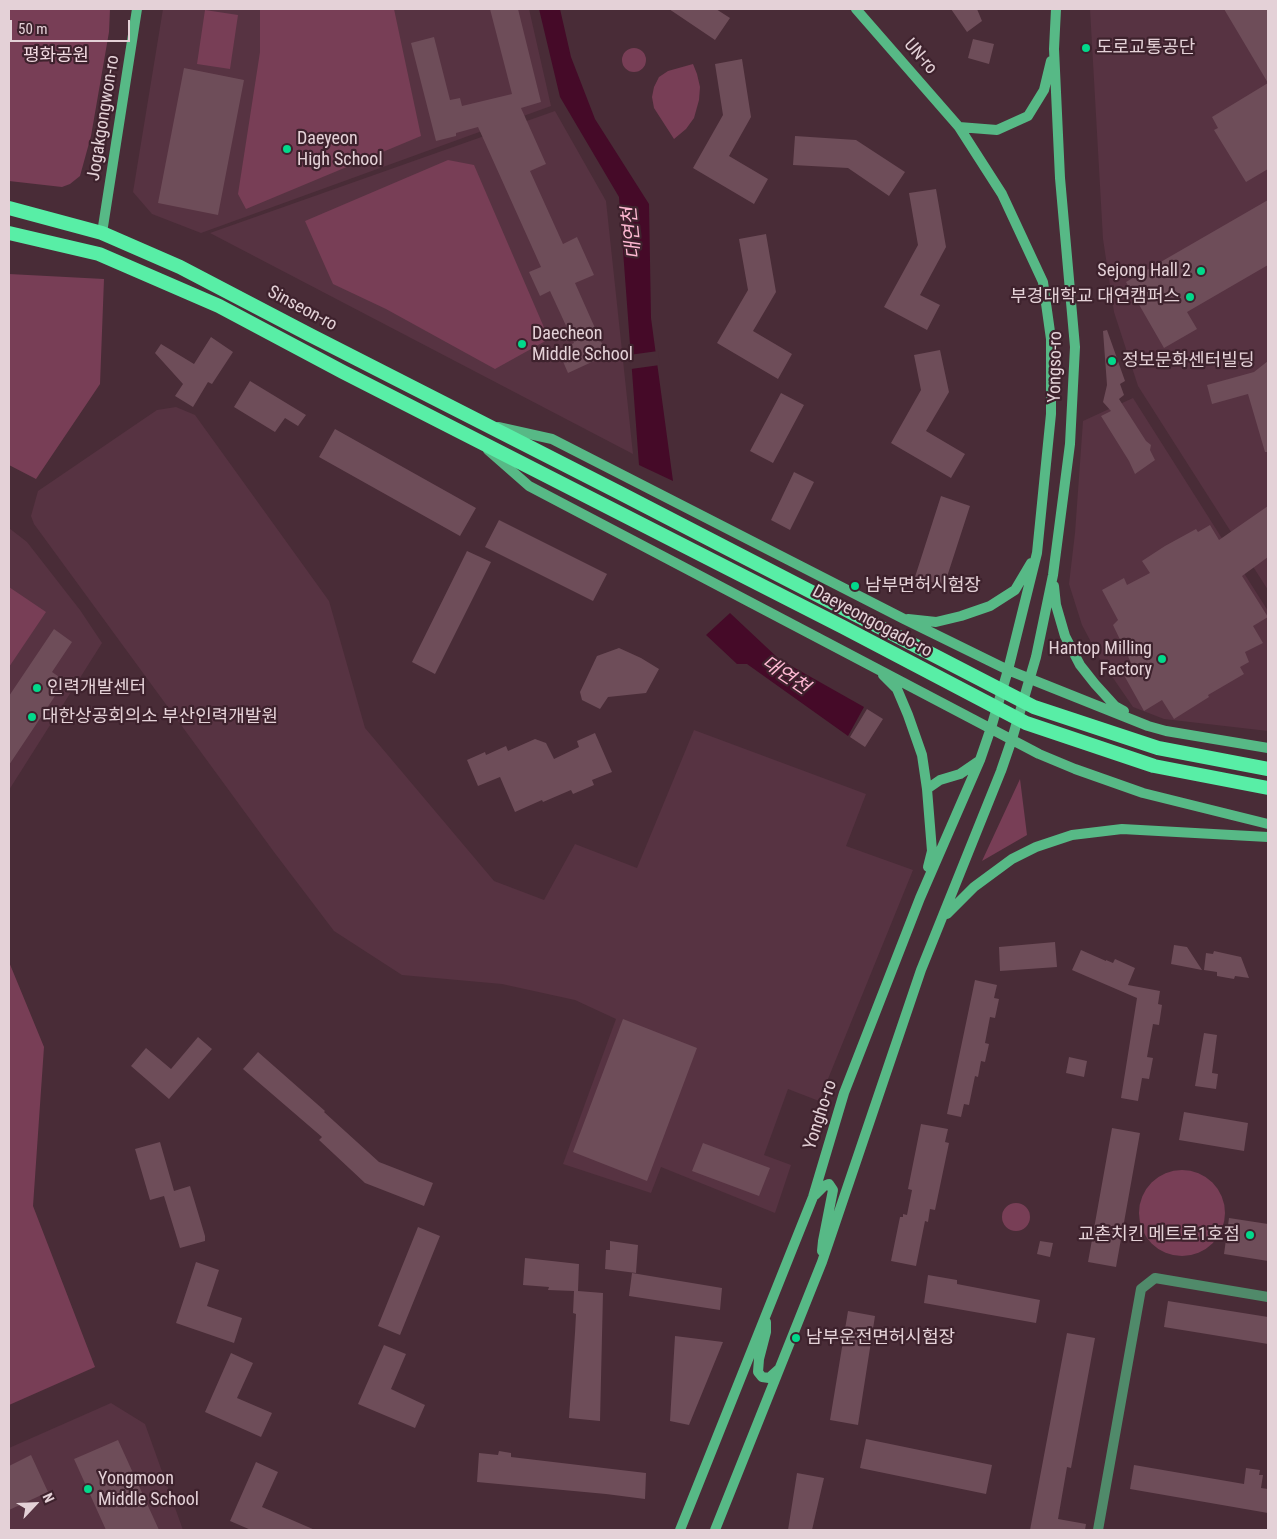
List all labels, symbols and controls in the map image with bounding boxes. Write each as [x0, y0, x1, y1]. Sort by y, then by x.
scale bar [12, 10, 132, 42]
text: 50 m [18, 20, 48, 38]
street label: UN-ro [899, 35, 941, 79]
place label: 도로교통공단 [1096, 37, 1195, 59]
marker: 도로교통공단 [1080, 42, 1092, 54]
park label: 평화공원 [23, 45, 89, 67]
street label: Jogakgongwon-ro [83, 54, 125, 182]
place label: Daeyeon High School [297, 128, 383, 170]
marker: Daeyeon High School [281, 143, 293, 155]
water label: 대연천 [619, 206, 647, 260]
place label: Sejong Hall 2 [1097, 260, 1191, 282]
marker: Sejong Hall 2 [1195, 265, 1207, 277]
street label: Sinseon-ro [264, 282, 340, 336]
place label: 부경대학교 대연캠퍼스 [1010, 286, 1180, 308]
marker: 부경대학교 대연캠퍼스 [1184, 291, 1196, 303]
place label: Daecheon Middle School [532, 323, 633, 366]
street label: Yongso-ro [1045, 331, 1067, 403]
marker: Daecheon Middle School [516, 338, 528, 350]
place label: 정보문화센터빌딩 [1122, 350, 1254, 372]
marker: 정보문화센터빌딩 [1106, 355, 1118, 367]
place label: 남부면허시험장 [865, 575, 981, 597]
marker: 남부면허시험장 [849, 580, 861, 592]
street label: Daeyeongogado-ro [808, 581, 936, 663]
place label: Hantop Milling Factory [1049, 638, 1152, 681]
water label: 대연천 [757, 652, 813, 700]
marker: Hantop Milling Factory [1156, 653, 1168, 665]
place label: 인력개발센터 [47, 677, 146, 699]
marker: 인력개발센터 [31, 682, 43, 694]
place label: 대한상공회의소 부산인력개발원 [42, 706, 278, 728]
marker: 대한상공회의소 부산인력개발원 [26, 711, 38, 723]
street label: Yongho-ro [800, 1077, 842, 1153]
place label: 교촌치킨 메트로1호점 [1078, 1224, 1240, 1246]
marker: 교촌치킨 메트로1호점 [1244, 1229, 1256, 1241]
place label: 남부운전면허시험장 [806, 1327, 955, 1349]
marker: 남부운전면허시험장 [790, 1332, 802, 1344]
place label: Yongmoon Middle School [98, 1468, 199, 1510]
north arrow [10, 1479, 60, 1529]
marker: Yongmoon Middle School [82, 1483, 94, 1495]
text: N [40, 1490, 58, 1505]

